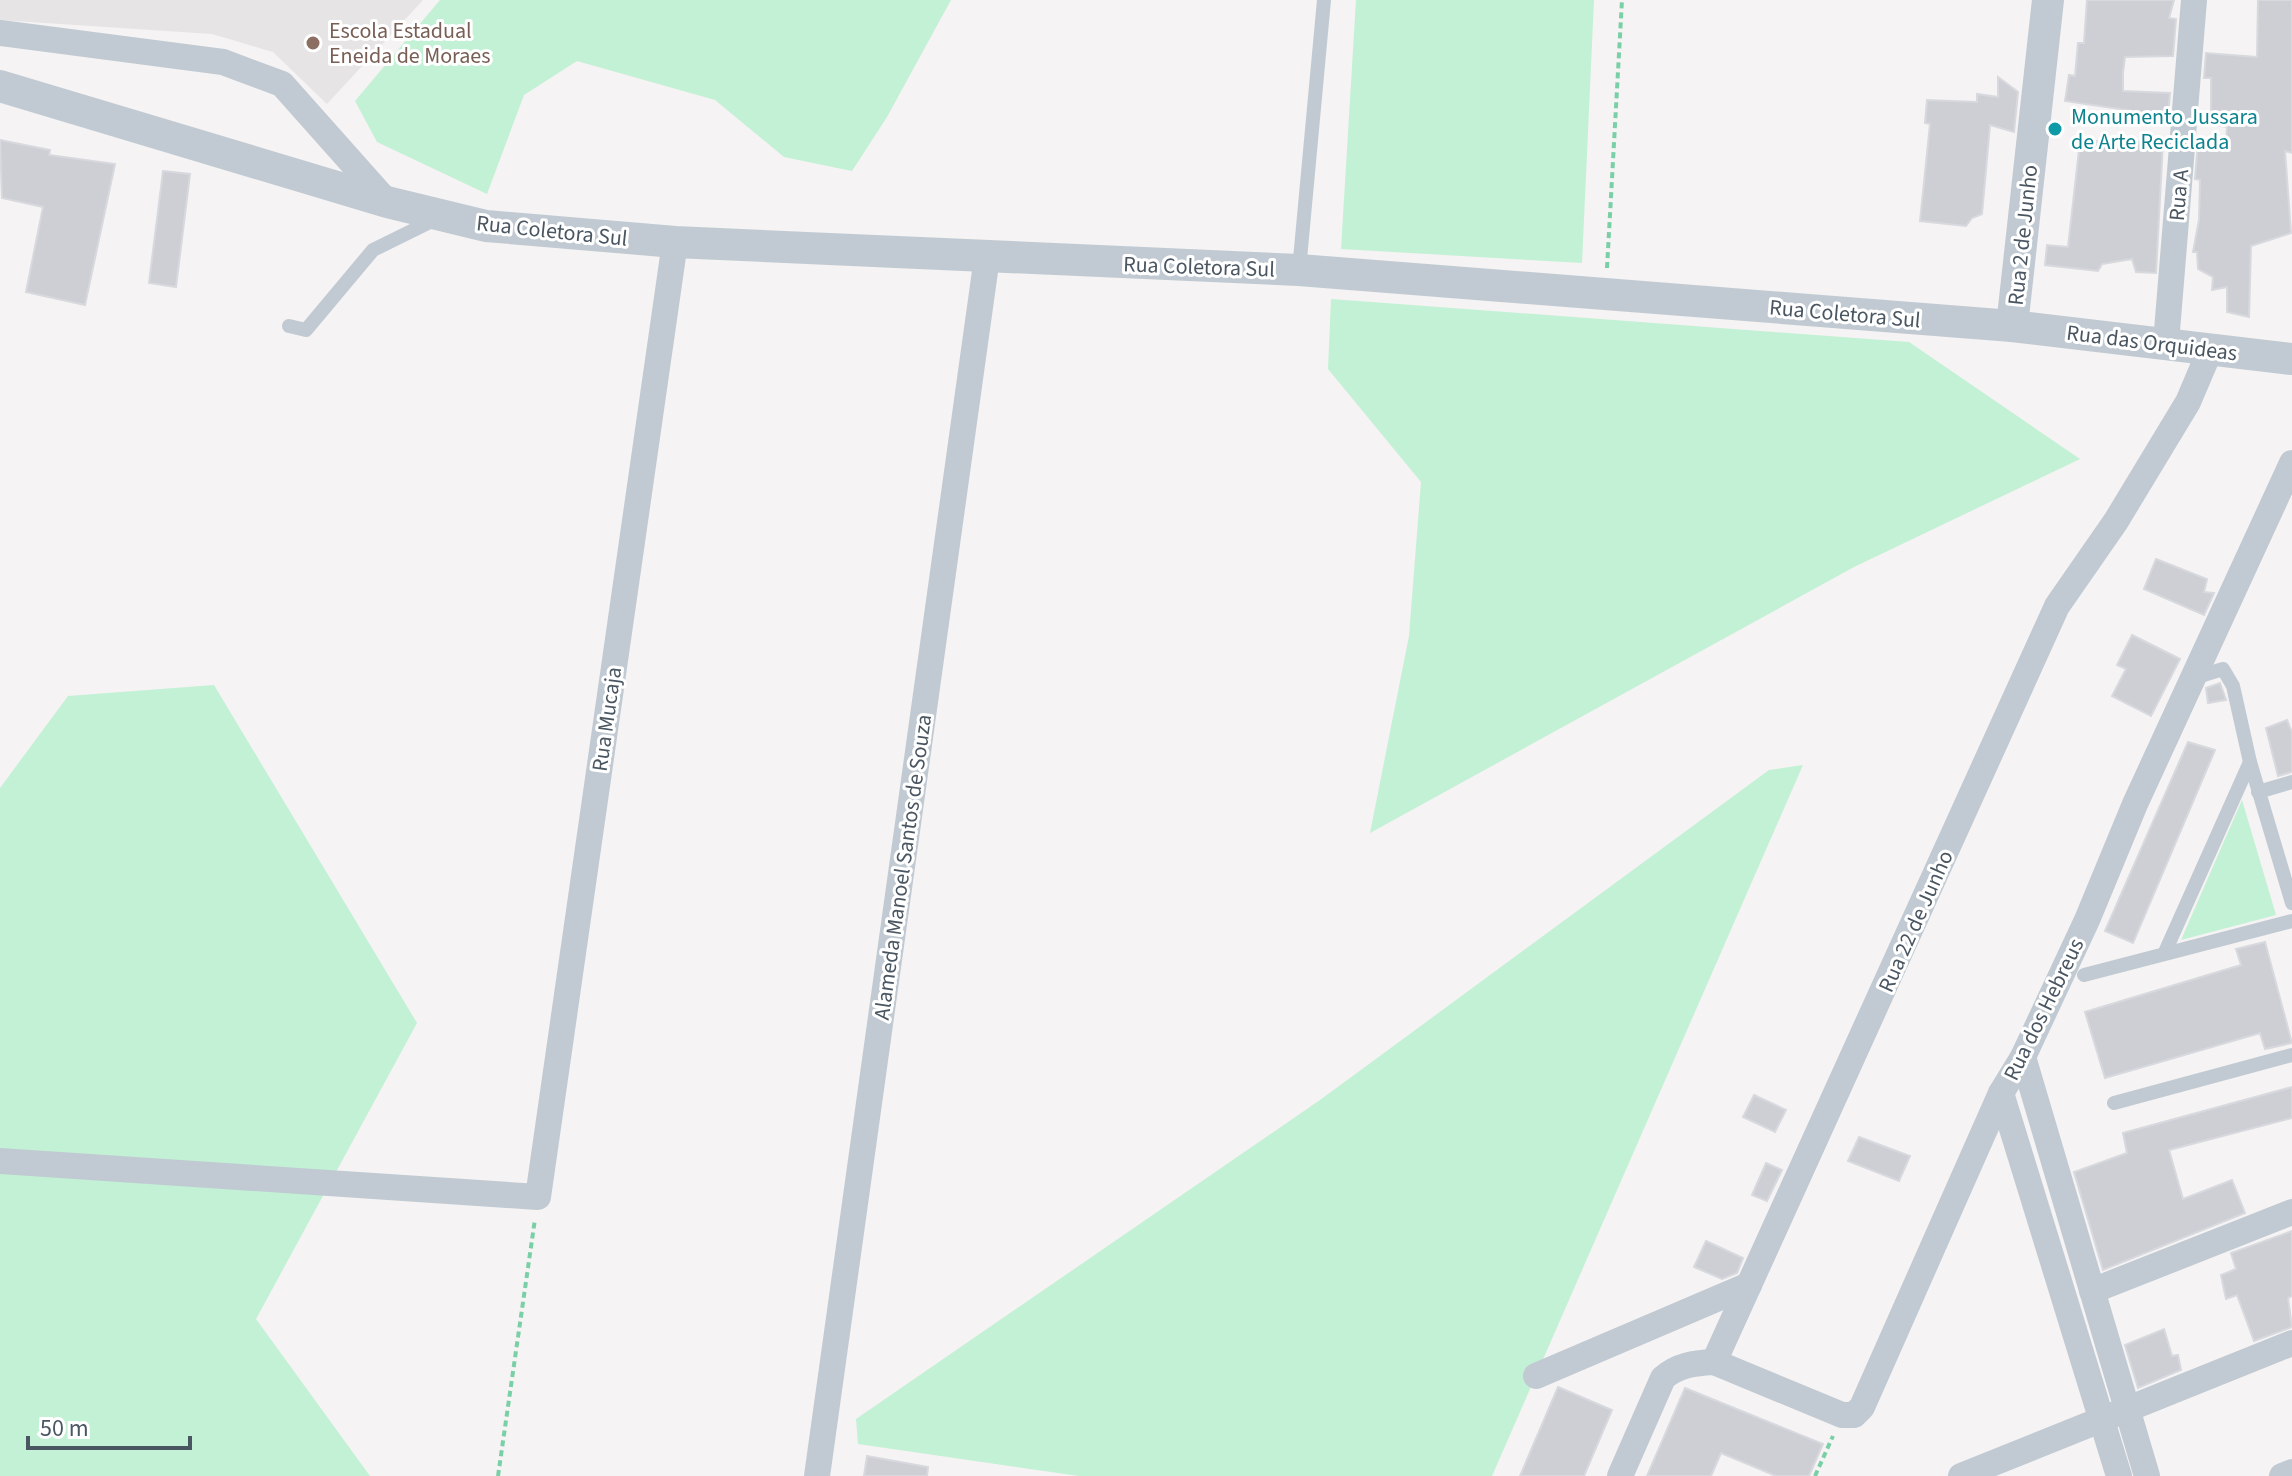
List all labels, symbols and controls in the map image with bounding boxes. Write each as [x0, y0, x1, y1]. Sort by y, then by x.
place label: Escola Estadual Eneida de Moraes [329, 15, 490, 72]
marker: Escola Estadual Eneida de Moraes [304, 34, 322, 52]
place label: Monumento Jussara de Arte Reciclada [2071, 101, 2258, 158]
marker: Monumento Jussara de Arte Reciclada [2046, 120, 2064, 138]
street label: Rua 2 de Junho [2000, 163, 2046, 307]
street label: Rua A [2161, 168, 2197, 222]
street label: Rua Coletora Sul [475, 207, 629, 255]
street label: Rua Coletora Sul [1123, 248, 1275, 286]
street label: Rua Coletora Sul [1768, 291, 1922, 337]
street label: Rua das Orquideas [2065, 317, 2239, 369]
street label: Rua Mucaja [584, 665, 630, 774]
street label: Alameda Manoel Santos de Souza [866, 712, 940, 1022]
street label: Rua 22 de Junho [1870, 845, 1961, 997]
street label: Rua dos Hebreus [1996, 933, 2092, 1086]
scale bar [28, 1400, 190, 1450]
text: 50 m [40, 1411, 89, 1446]

